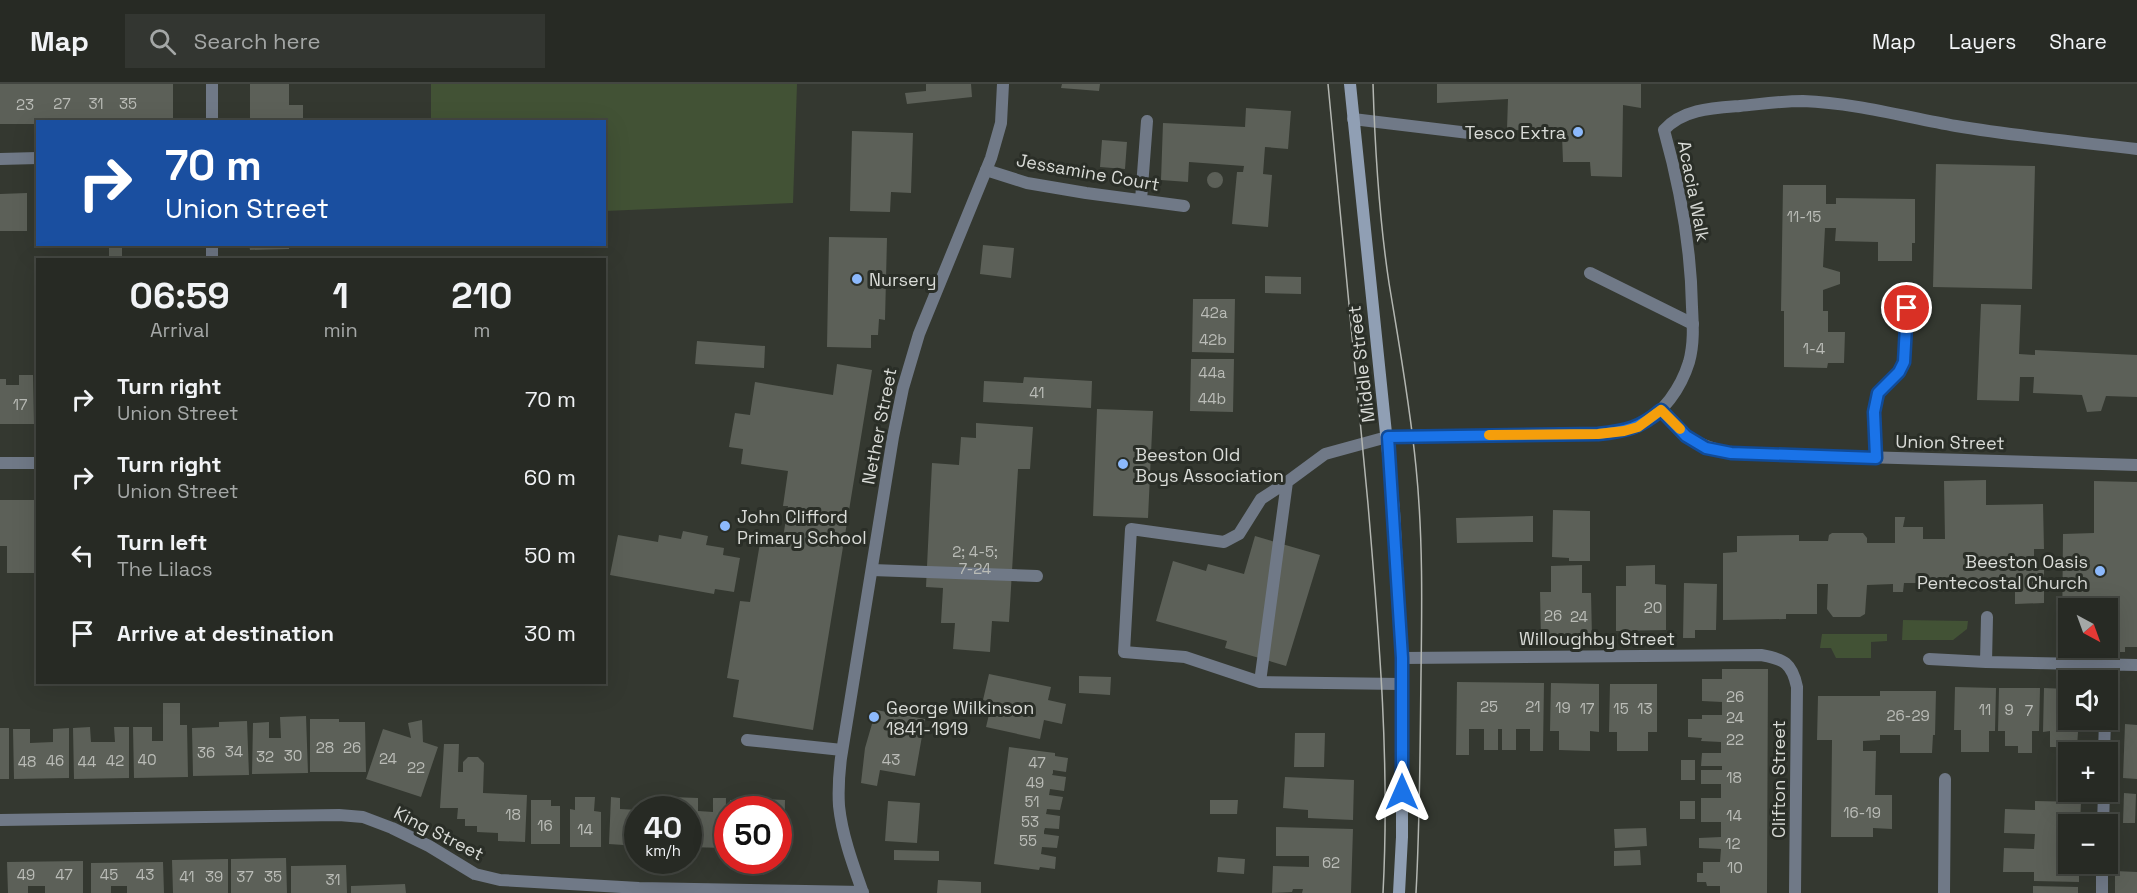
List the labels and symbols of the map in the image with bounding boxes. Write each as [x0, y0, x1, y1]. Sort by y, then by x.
house number: 27 [53, 94, 71, 113]
house number: 31 [88, 94, 104, 113]
house number: 35 [119, 94, 137, 113]
house number: 23 [16, 95, 34, 114]
place label: Tesco Extra [1465, 121, 1566, 144]
marker: Tesco Extra [1571, 125, 1585, 139]
street label: Acacia Walk [1673, 139, 1715, 244]
street label: Jessamine Court [1015, 148, 1161, 196]
house number: 11-15 [1787, 207, 1821, 226]
place label: Nursery [869, 268, 937, 291]
marker: Nursery [850, 272, 864, 286]
pin [1881, 282, 1932, 333]
house number: 42a [1200, 303, 1228, 322]
street label: Middle Street [1342, 304, 1380, 424]
house number: 42b [1199, 330, 1227, 349]
house number: 1-4 [1803, 339, 1825, 358]
house number: 44a [1198, 363, 1226, 382]
street label: Nether Street [856, 366, 902, 486]
house number: 41 [1029, 383, 1045, 402]
house number: 44b [1198, 389, 1226, 408]
house number: 17 [13, 395, 27, 414]
street label: Union Street [1895, 430, 2005, 454]
place label: Beeston Old Boys Association [1135, 443, 1284, 487]
marker: Beeston Old Boys Association [1116, 457, 1130, 471]
place label: John Clifford Primary School [737, 505, 867, 549]
marker: John Clifford Primary School [718, 519, 732, 533]
house number: 2; 4-5; 7-24 [952, 542, 998, 578]
place label: Beeston Oasis Pentecostal Church [1917, 550, 2088, 594]
marker: Beeston Oasis Pentecostal Church [2093, 564, 2107, 578]
house number: 20 [1644, 598, 1662, 617]
north arrow [2058, 598, 2118, 658]
house number: 26 [1544, 606, 1562, 625]
house number: 24 [1570, 607, 1588, 626]
street label: Willoughby Street [1519, 627, 1675, 650]
house number: 26 [1726, 687, 1744, 706]
place label: George Wilkinson 1841-1919 [886, 696, 1034, 740]
house number: 25 [1480, 697, 1498, 716]
house number: 21 [1525, 697, 1541, 716]
house number: 19 [1555, 698, 1571, 717]
house number: 17 [1580, 699, 1594, 718]
house number: 15 [1613, 699, 1629, 718]
house number: 13 [1637, 699, 1653, 718]
house number: 11 [1979, 700, 1991, 719]
house number: 9 [2004, 700, 2014, 719]
house number: 7 [2025, 701, 2033, 720]
house number: 26-29 [1886, 706, 1930, 725]
house number: 24 [1726, 708, 1744, 727]
marker: George Wilkinson 1841-1919 [867, 710, 881, 724]
street label: Clifton Street [1767, 720, 1790, 838]
house number: 22 [1726, 730, 1744, 749]
house number: 28 [316, 738, 334, 757]
house number: 26 [343, 738, 361, 757]
house number: 34 [225, 742, 243, 761]
house number: 36 [197, 743, 215, 762]
house number: 30 [284, 746, 302, 765]
house number: 32 [256, 747, 274, 766]
house number: 24 [379, 749, 397, 768]
house number: 40 [138, 750, 157, 769]
house number: 43 [882, 750, 900, 769]
house number: 46 [46, 751, 64, 770]
house number: 42 [106, 751, 124, 770]
house number: 48 [18, 752, 36, 771]
house number: 44 [78, 752, 96, 771]
house number: 47 [1028, 753, 1046, 772]
house number: 22 [407, 758, 425, 777]
position arrow [1370, 760, 1434, 824]
house number: 18 [1726, 768, 1742, 787]
house number: 49 [1026, 773, 1044, 792]
house number: 51 [1024, 792, 1040, 811]
speed limit sign: 50 [714, 796, 792, 874]
street label: King Street [390, 801, 488, 865]
house number: 16-19 [1843, 803, 1881, 822]
house number: 18 [505, 805, 521, 824]
house number: 14 [1726, 806, 1742, 825]
house number: 53 [1021, 812, 1039, 831]
house number: 16 [537, 816, 553, 835]
house number: 14 [577, 820, 593, 839]
house number: 55 [1019, 831, 1037, 850]
house number: 12 [1725, 834, 1741, 853]
house number: 62 [1322, 853, 1340, 872]
house number: 10 [1727, 858, 1743, 877]
house number: 49 [17, 865, 35, 884]
house number: 47 [55, 865, 73, 884]
house number: 45 [100, 865, 118, 884]
house number: 43 [136, 865, 154, 884]
house number: 41 [179, 867, 195, 886]
house number: 39 [205, 867, 223, 886]
house number: 37 [236, 867, 254, 886]
house number: 35 [264, 867, 282, 886]
house number: 31 [325, 870, 341, 889]

